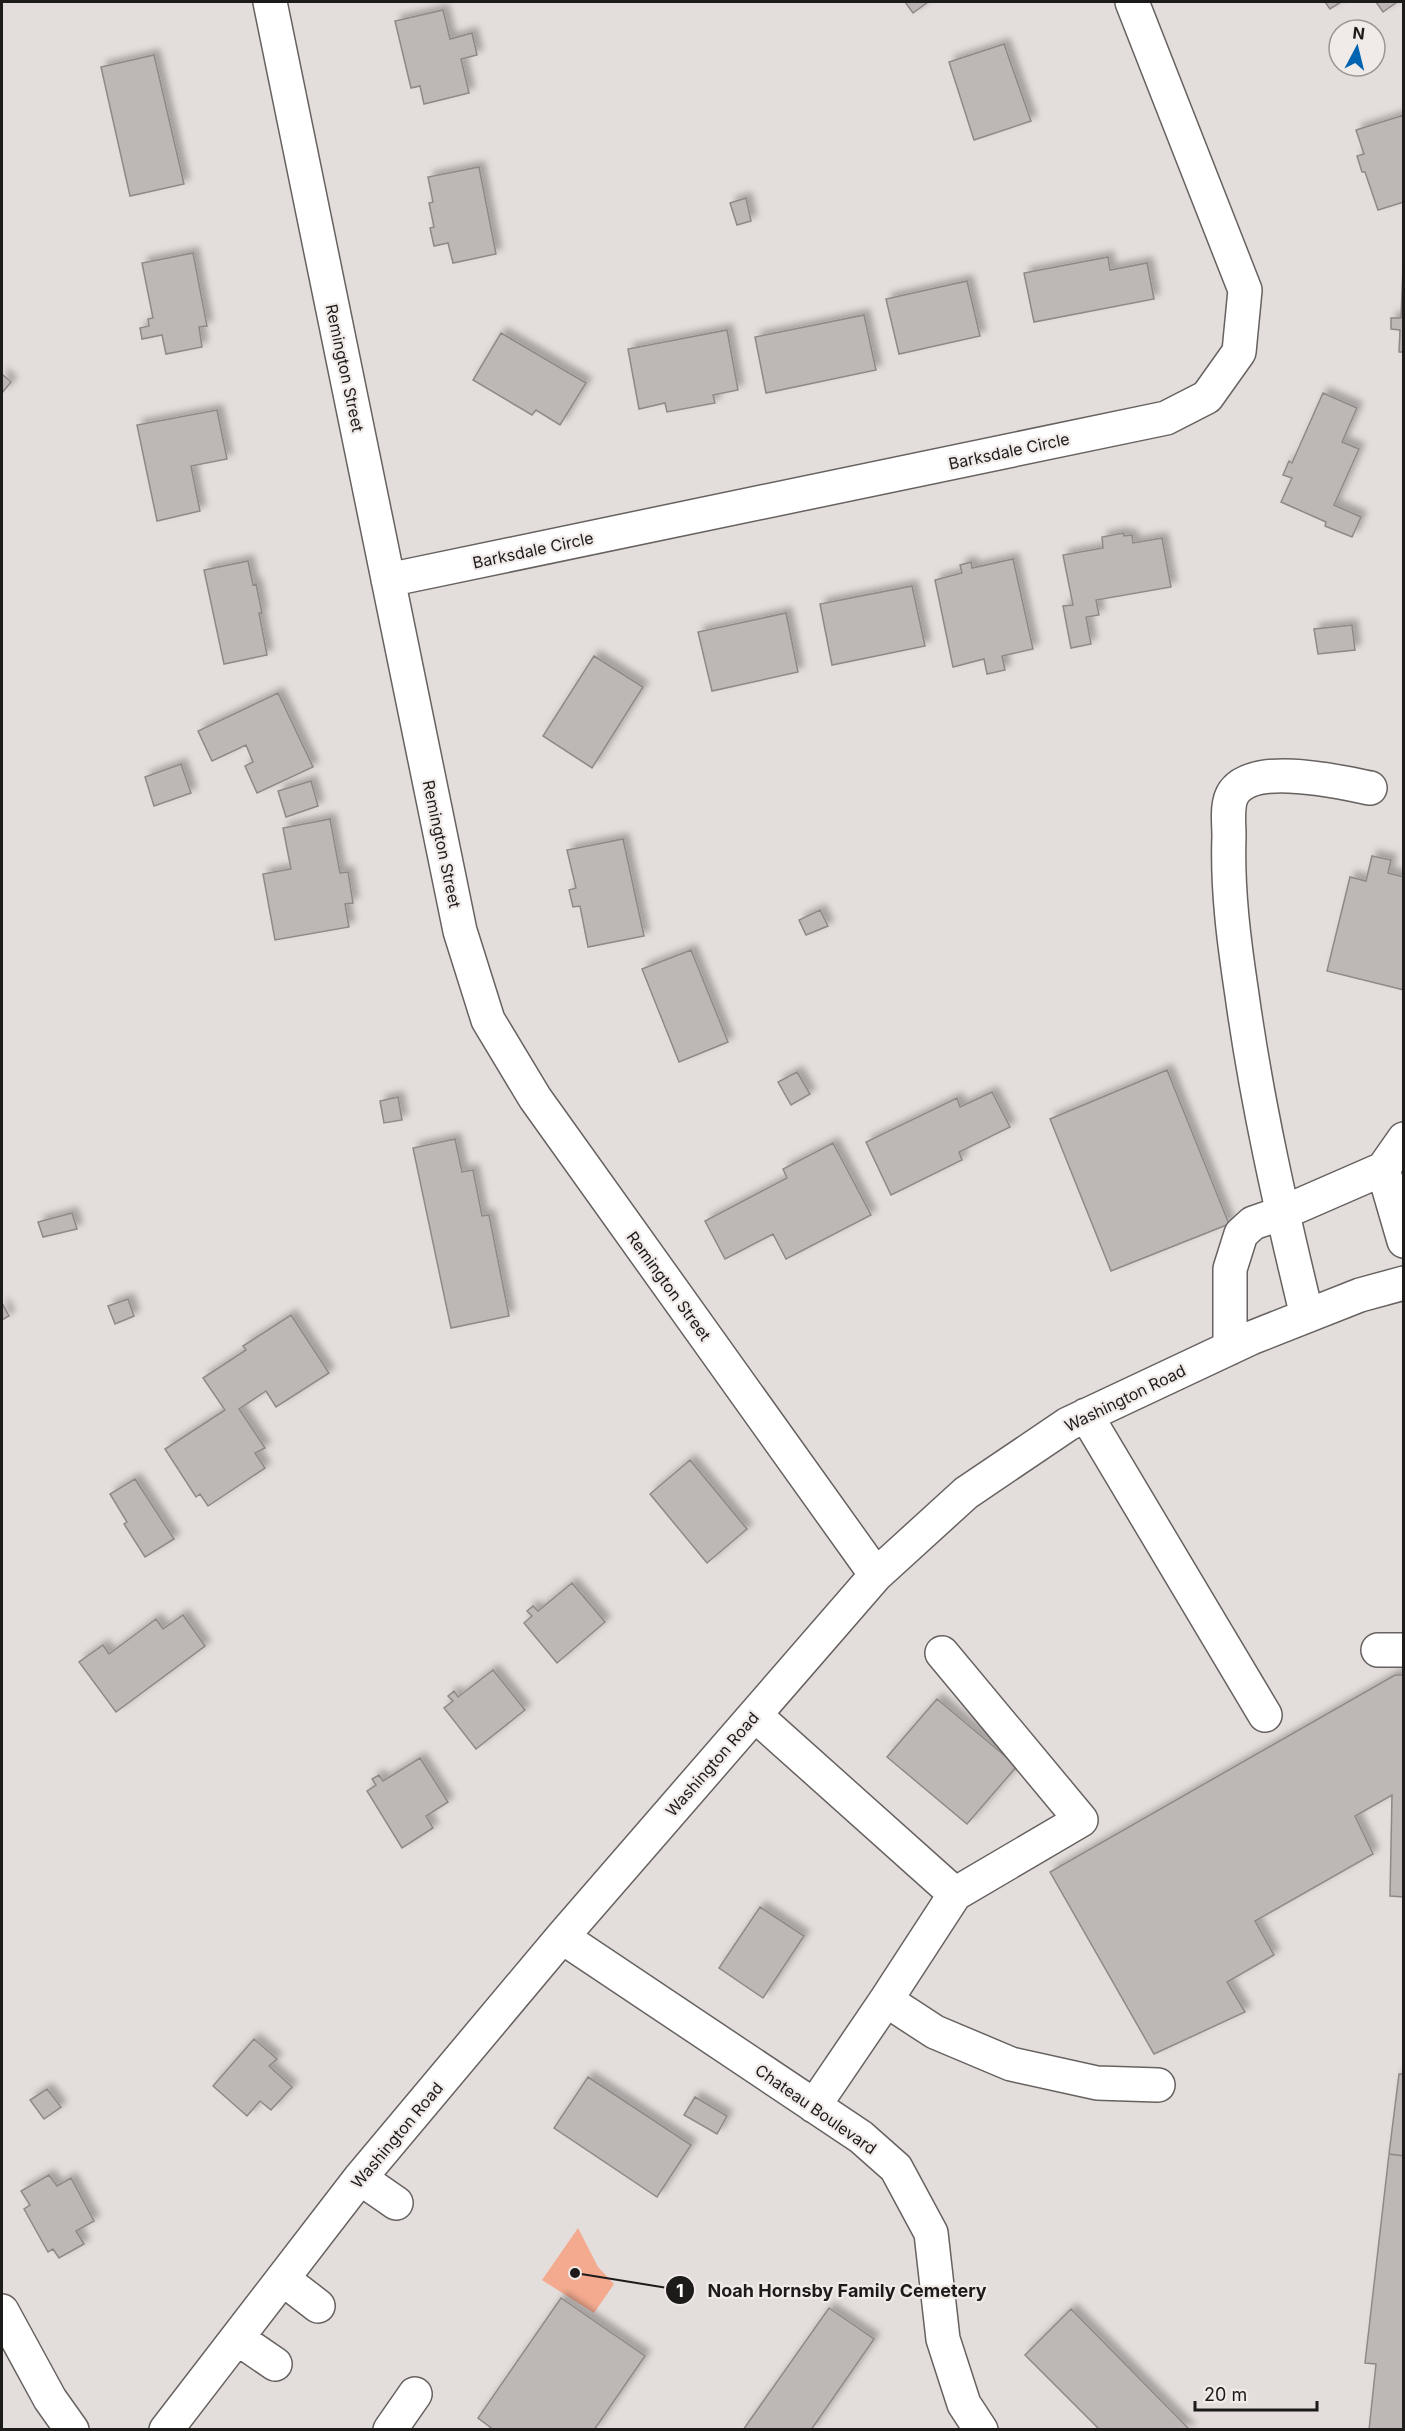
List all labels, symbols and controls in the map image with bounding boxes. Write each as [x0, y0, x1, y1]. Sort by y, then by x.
north arrow [1327, 18, 1387, 78]
text: N [1352, 22, 1366, 44]
street label: Remington Street [322, 302, 368, 434]
street label: Barksdale Circle [947, 428, 1071, 474]
street label: Barksdale Circle [471, 527, 595, 573]
street label: Remington Street [419, 778, 465, 910]
street label: Remington Street [623, 1227, 715, 1345]
street label: Washington Road [1061, 1360, 1189, 1436]
street label: Washington Road [661, 1708, 763, 1820]
street label: Chateau Boulevard [751, 2060, 881, 2158]
street label: Washington Road [347, 2078, 447, 2192]
callout: Noah Hornsby Family Cemetery [665, 2272, 999, 2308]
text: 1 [676, 2280, 684, 2301]
text: Noah Hornsby Family Cemetery [707, 2280, 987, 2301]
scale bar [1195, 2374, 1316, 2412]
text: 20 m [1204, 2384, 1247, 2405]

